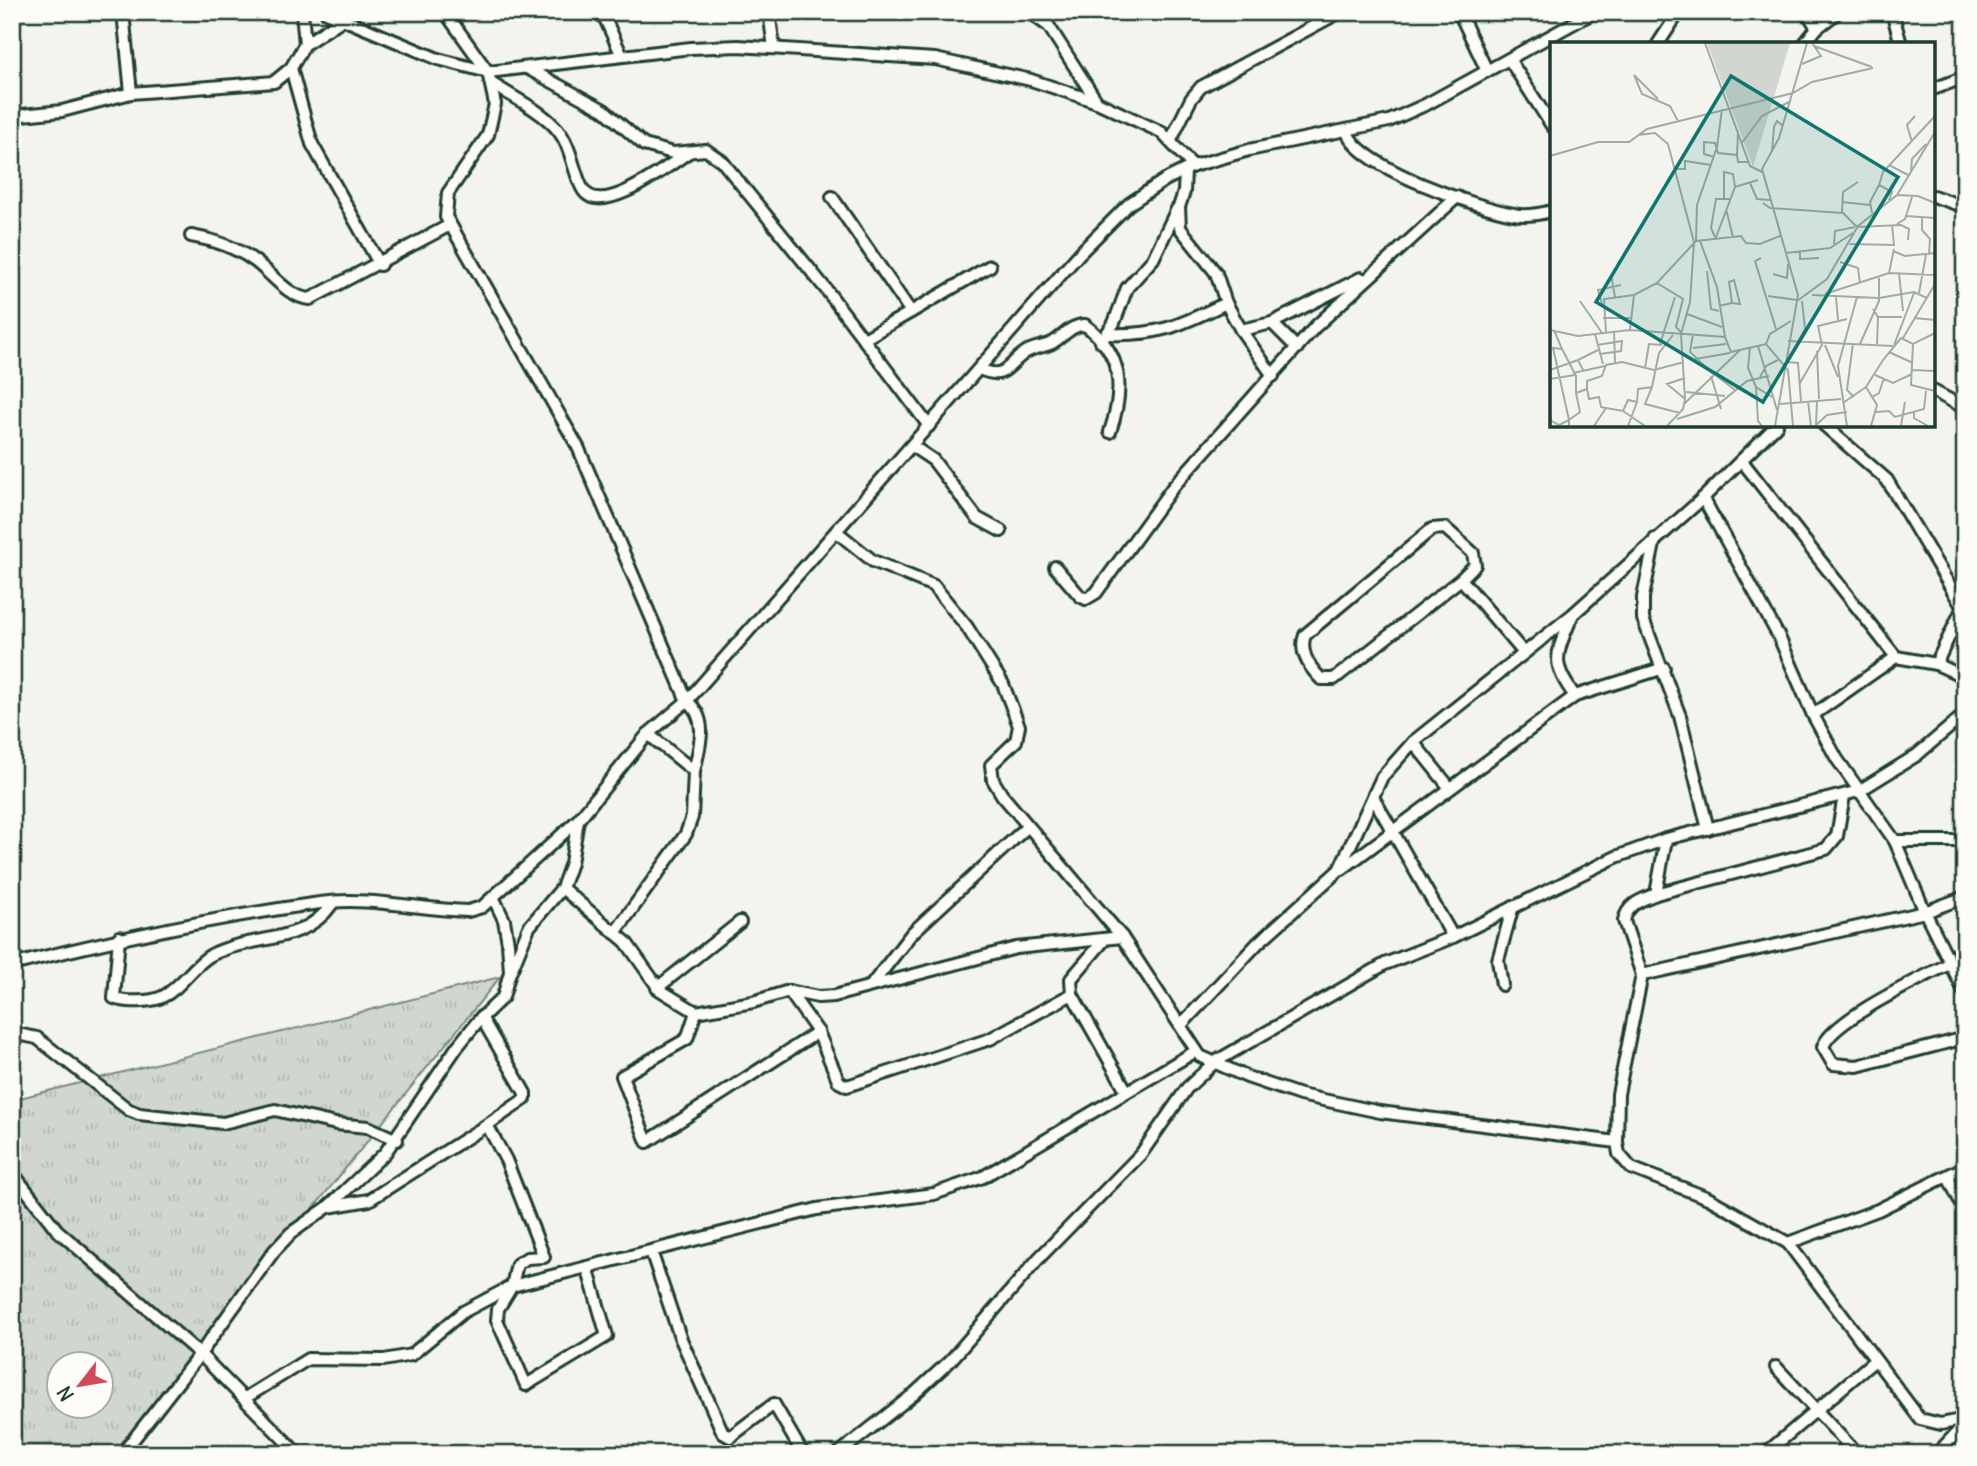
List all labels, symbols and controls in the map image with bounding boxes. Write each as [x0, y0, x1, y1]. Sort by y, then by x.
inset map [1550, 42, 1935, 427]
north arrow [46, 1350, 116, 1420]
text: N [52, 1382, 79, 1406]

